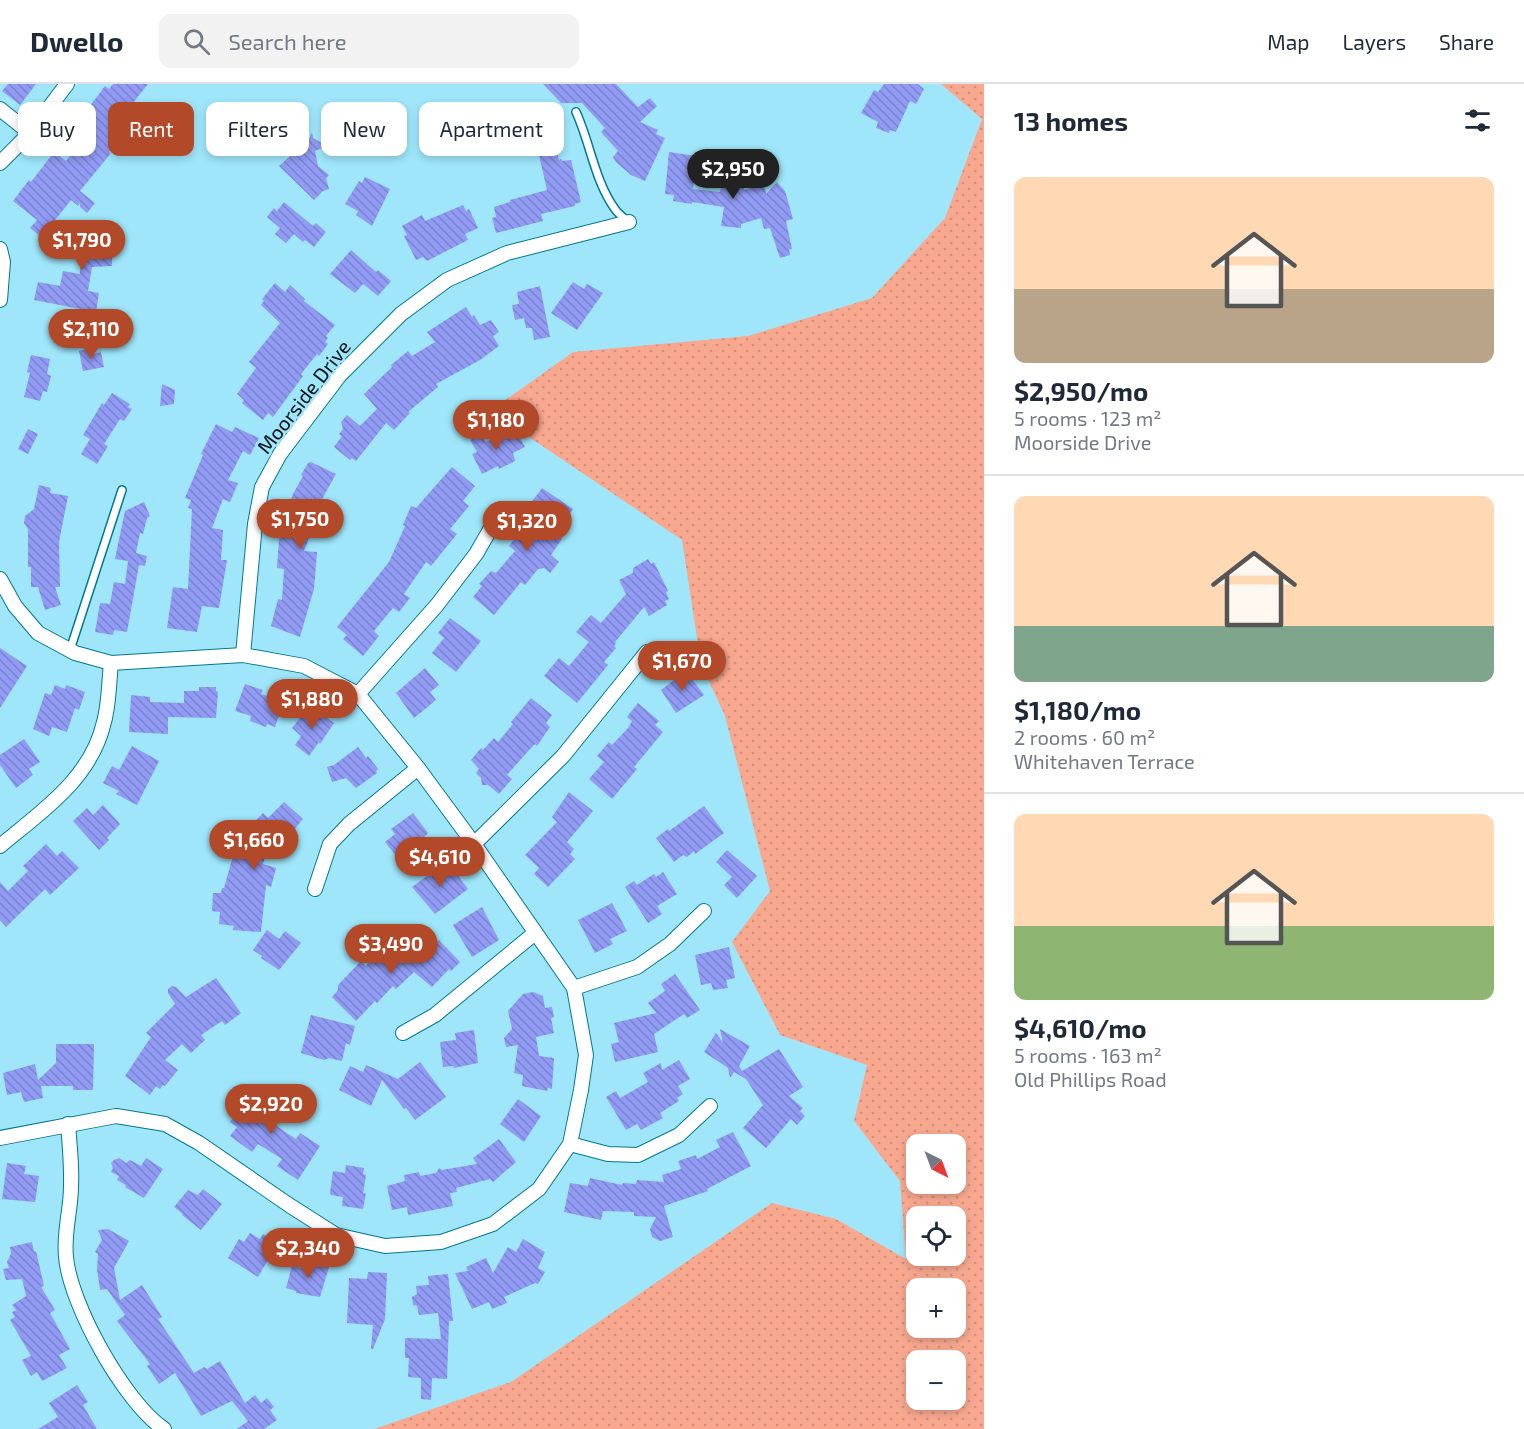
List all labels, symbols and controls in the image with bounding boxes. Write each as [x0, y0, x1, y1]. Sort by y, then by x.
search box [159, 14, 579, 68]
text: Dwello [30, 24, 123, 58]
icon: search [180, 25, 213, 58]
text: Search here [228, 28, 347, 54]
text: Map [1267, 29, 1309, 54]
text: Layers [1342, 29, 1406, 54]
text: Share [1439, 29, 1494, 54]
chip: Buy [18, 102, 96, 156]
chip: Rent [108, 102, 194, 156]
chip: Filters [206, 102, 309, 156]
chip: New [321, 102, 407, 156]
chip: Apartment [419, 102, 564, 156]
icon: filters [1461, 104, 1494, 137]
text: 13 homes [1014, 105, 1128, 136]
pin: $2,950 [684, 149, 782, 200]
text: $2,950 [701, 156, 765, 180]
icon: home [1200, 216, 1308, 324]
pin: $1,790 [33, 220, 131, 271]
text: $1,790 [52, 227, 112, 251]
pin: $2,110 [42, 309, 140, 360]
text: $2,110 [62, 316, 120, 340]
street label: Moorside Drive [251, 335, 355, 458]
text: $2,950/mo [1014, 375, 1148, 406]
pin: $1,180 [447, 400, 545, 451]
text: 5 rooms · 123 m² [1014, 406, 1162, 430]
text: $1,180 [467, 407, 525, 431]
text: Moorside Drive [1014, 430, 1152, 454]
pin: $1,750 [251, 499, 349, 550]
pin: $1,320 [478, 501, 576, 552]
text: $1,750 [271, 506, 329, 530]
text: $1,320 [497, 508, 557, 532]
icon: home [1200, 535, 1308, 643]
pin: $1,670 [633, 641, 731, 692]
text: $1,670 [652, 648, 712, 672]
pin: $1,880 [263, 679, 361, 730]
text: $1,880 [281, 686, 343, 710]
text: $1,180/mo [1014, 694, 1141, 725]
text: 2 rooms · 60 m² [1014, 725, 1155, 749]
text: Whitehaven Terrace [1014, 749, 1195, 773]
pin: $1,660 [205, 820, 303, 871]
text: $1,660 [223, 827, 285, 851]
pin: $4,610 [391, 837, 489, 888]
text: $4,610 [409, 844, 471, 868]
icon: home [1200, 853, 1308, 961]
pin: $3,490 [342, 924, 440, 975]
text: $3,490 [359, 931, 423, 955]
text: $4,610/mo [1014, 1012, 1147, 1043]
text: 5 rooms · 163 m² [1014, 1043, 1162, 1067]
text: Old Phillips Road [1014, 1067, 1167, 1091]
pin: $2,920 [222, 1084, 320, 1135]
text: $2,920 [239, 1091, 303, 1115]
north arrow [906, 1134, 966, 1194]
map controls [906, 1134, 966, 1410]
button: locate [906, 1206, 966, 1266]
pin: $2,340 [259, 1228, 357, 1279]
text: $2,340 [276, 1235, 340, 1259]
button: + [906, 1278, 966, 1338]
button: − [906, 1350, 966, 1410]

